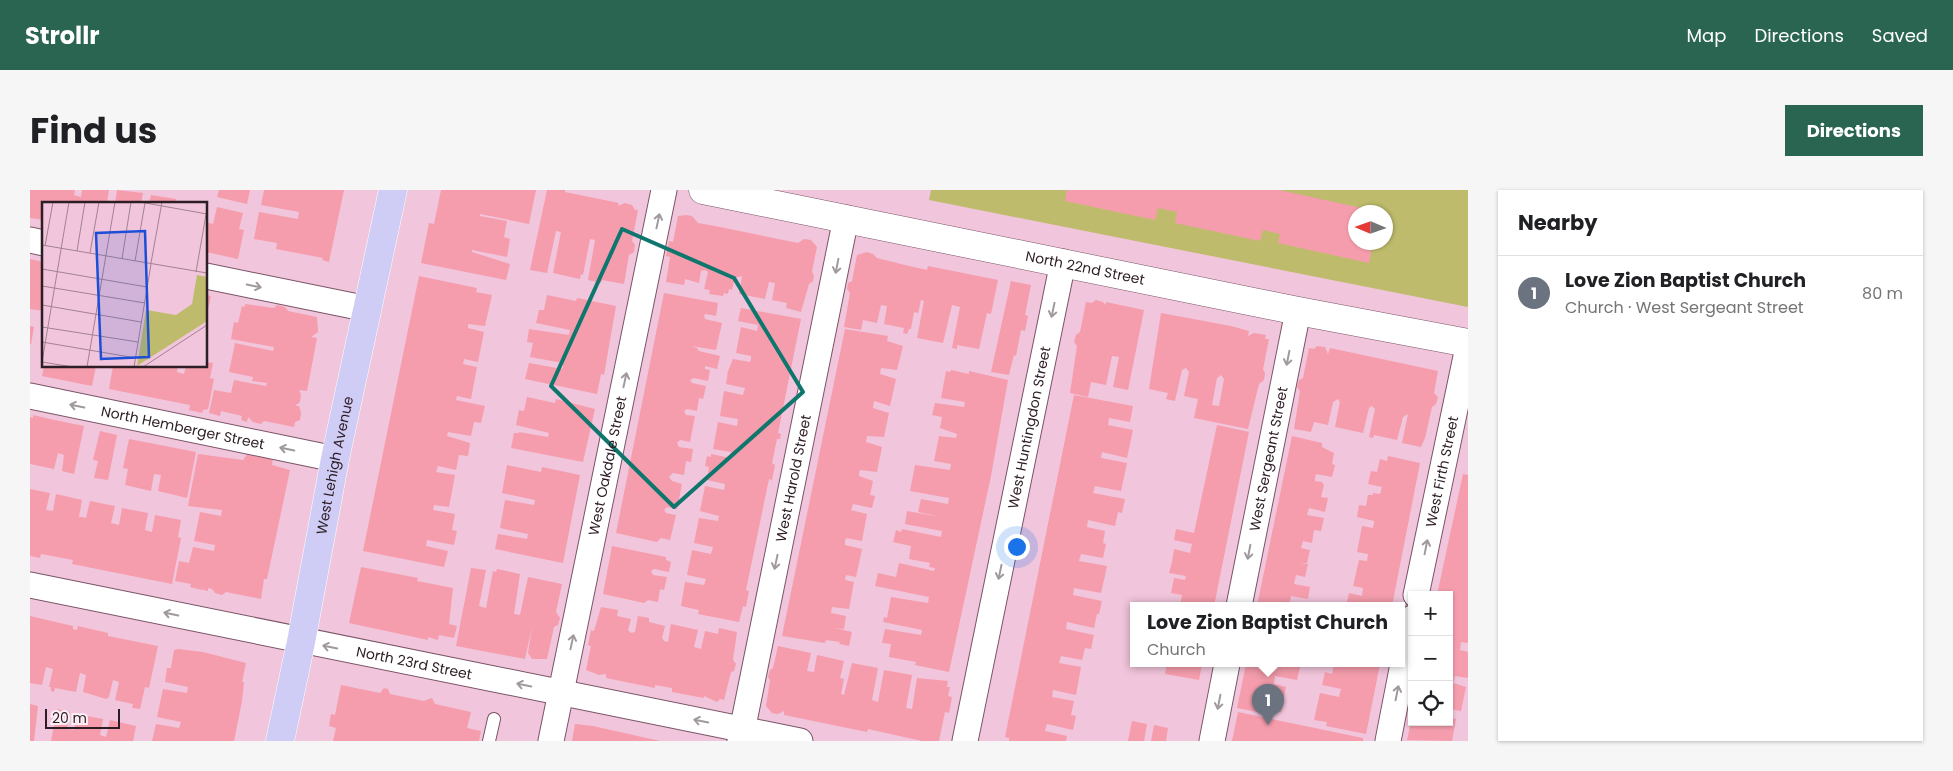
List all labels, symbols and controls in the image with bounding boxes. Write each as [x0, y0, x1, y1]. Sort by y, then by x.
text: Strollr [25, 19, 100, 52]
text: Map [1687, 23, 1726, 48]
text: Directions [1754, 23, 1844, 48]
text: Saved [1872, 23, 1928, 48]
button: Directions [1785, 105, 1923, 156]
text: Find us [30, 106, 157, 155]
inset map [42, 202, 208, 368]
north arrow [1348, 205, 1393, 250]
text: Nearby [1518, 208, 1598, 237]
one-way arrow [654, 213, 663, 229]
street label: North 22nd Street [1024, 246, 1147, 290]
one-way arrow [831, 257, 841, 273]
text: Love Zion Baptist Church [1565, 267, 1806, 294]
one-way arrow [246, 282, 262, 291]
text: 1 [1531, 282, 1537, 305]
text: 80 m [1862, 282, 1903, 305]
text: Church · West Sergeant Street [1565, 296, 1804, 319]
one-way arrow [1048, 302, 1057, 318]
street label: West Huntingdon Street [1003, 344, 1056, 511]
one-way arrow [1283, 350, 1292, 366]
one-way arrow [621, 372, 630, 388]
street label: West Sergeant Street [1244, 385, 1293, 533]
street label: West Lehigh Avenue [311, 394, 358, 536]
street label: West Oakdale Street [583, 394, 632, 537]
one-way arrow [69, 401, 85, 410]
street label: North Hemberger Street [99, 401, 266, 454]
street label: West Harold Street [771, 413, 816, 544]
street label: West Firth Street [1420, 414, 1463, 529]
one-way arrow [280, 444, 296, 453]
your location [1004, 534, 1030, 560]
one-way arrow [1421, 539, 1431, 555]
one-way arrow [1244, 544, 1254, 560]
one-way arrow [771, 554, 781, 570]
one-way arrow [995, 564, 1004, 580]
map controls [1408, 591, 1453, 726]
button: + [1408, 591, 1453, 636]
popup [1130, 602, 1405, 667]
one-way arrow [164, 609, 180, 619]
text: Love Zion Baptist Church [1147, 609, 1388, 636]
one-way arrow [567, 634, 577, 650]
button: − [1408, 636, 1453, 681]
text: Church [1147, 638, 1206, 661]
street label: North 23rd Street [355, 641, 474, 684]
one-way arrow [323, 642, 339, 652]
one-way arrow [517, 680, 533, 690]
button: locate [1408, 681, 1453, 726]
pin: 1 [1252, 684, 1284, 725]
one-way arrow [1393, 686, 1403, 702]
one-way arrow [1214, 694, 1224, 710]
scale bar [45, 706, 120, 729]
text: 20 m [52, 708, 87, 728]
one-way arrow [693, 715, 709, 725]

